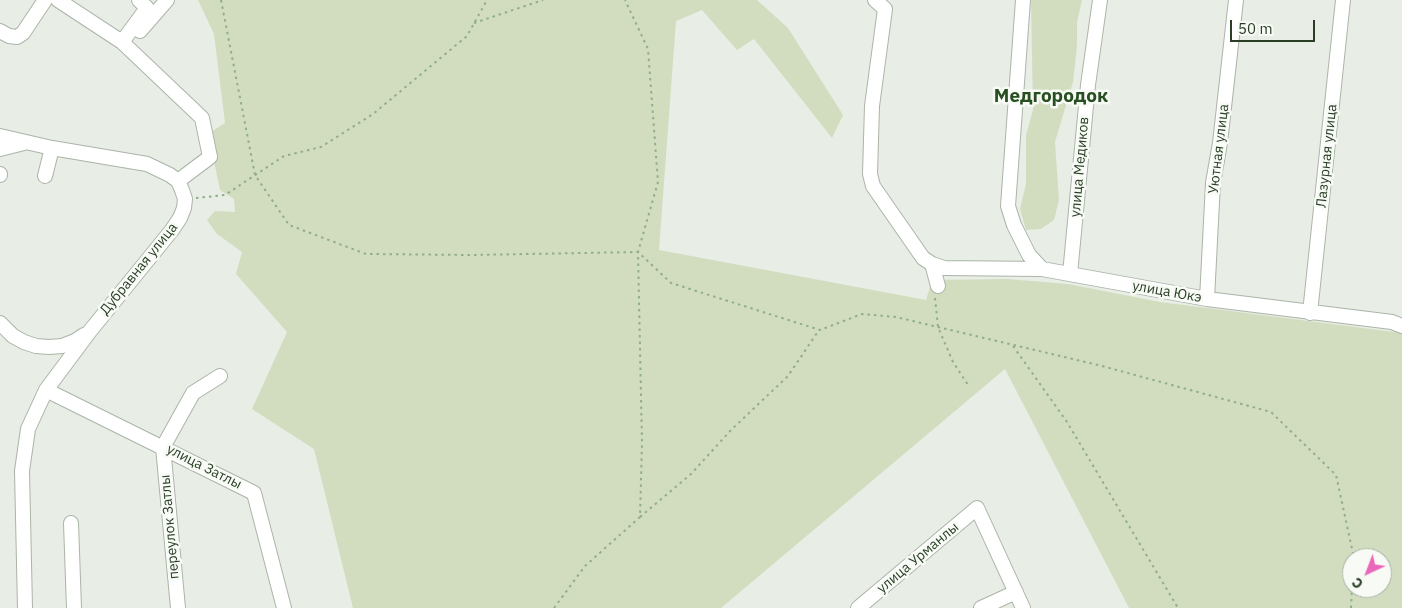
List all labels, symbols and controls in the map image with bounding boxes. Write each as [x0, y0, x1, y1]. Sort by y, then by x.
scale bar [1232, 10, 1317, 42]
text: 50 m [1238, 19, 1273, 38]
district label: Медгородок [994, 86, 1108, 108]
street label: Уютная улица [1205, 103, 1233, 195]
street label: Лазурная улица [1313, 103, 1341, 209]
street label: улица Медиков [1067, 116, 1093, 218]
street label: Дубравная улица [97, 220, 181, 318]
street label: улица Юкэ [1131, 278, 1203, 306]
street label: улица Затлы [164, 441, 244, 493]
street label: переулок Затлы [157, 474, 183, 580]
street label: улица Урманлы [874, 519, 962, 597]
north arrow [1342, 548, 1392, 598]
text: С [1348, 574, 1367, 593]

